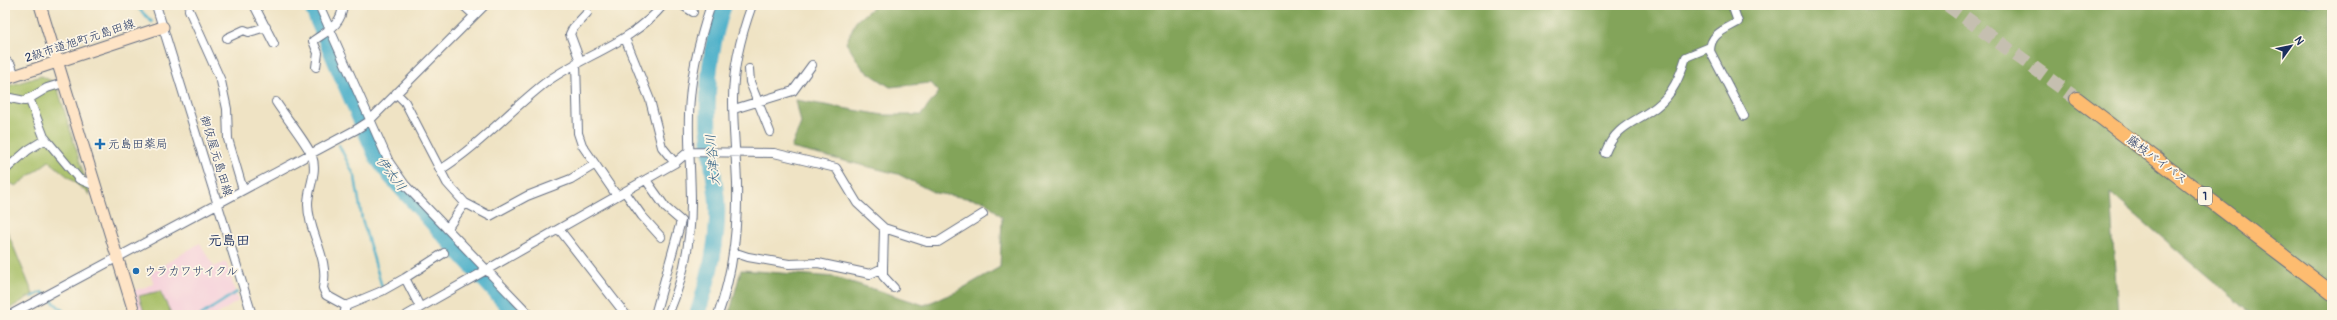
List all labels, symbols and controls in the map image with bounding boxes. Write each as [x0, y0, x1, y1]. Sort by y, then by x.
street label: 2級市道旭町元島田線 [23, 16, 137, 66]
north arrow [2271, 26, 2311, 66]
text: N [2291, 34, 2307, 48]
street label: 御仮屋元島田線 [197, 114, 235, 198]
street label: 藤枝バイパス [2124, 132, 2190, 188]
water label: 大津谷川 [703, 133, 723, 187]
place label: 元島田薬局 [108, 137, 168, 152]
marker: 元島田薬局 [95, 139, 105, 149]
water label: 伊太川 [373, 154, 409, 194]
road number: 1 [2198, 187, 2212, 205]
district label: 元島田 [208, 232, 250, 249]
place label: ウラカワサイクル [144, 264, 238, 279]
marker: ウラカワサイクル [131, 266, 141, 276]

